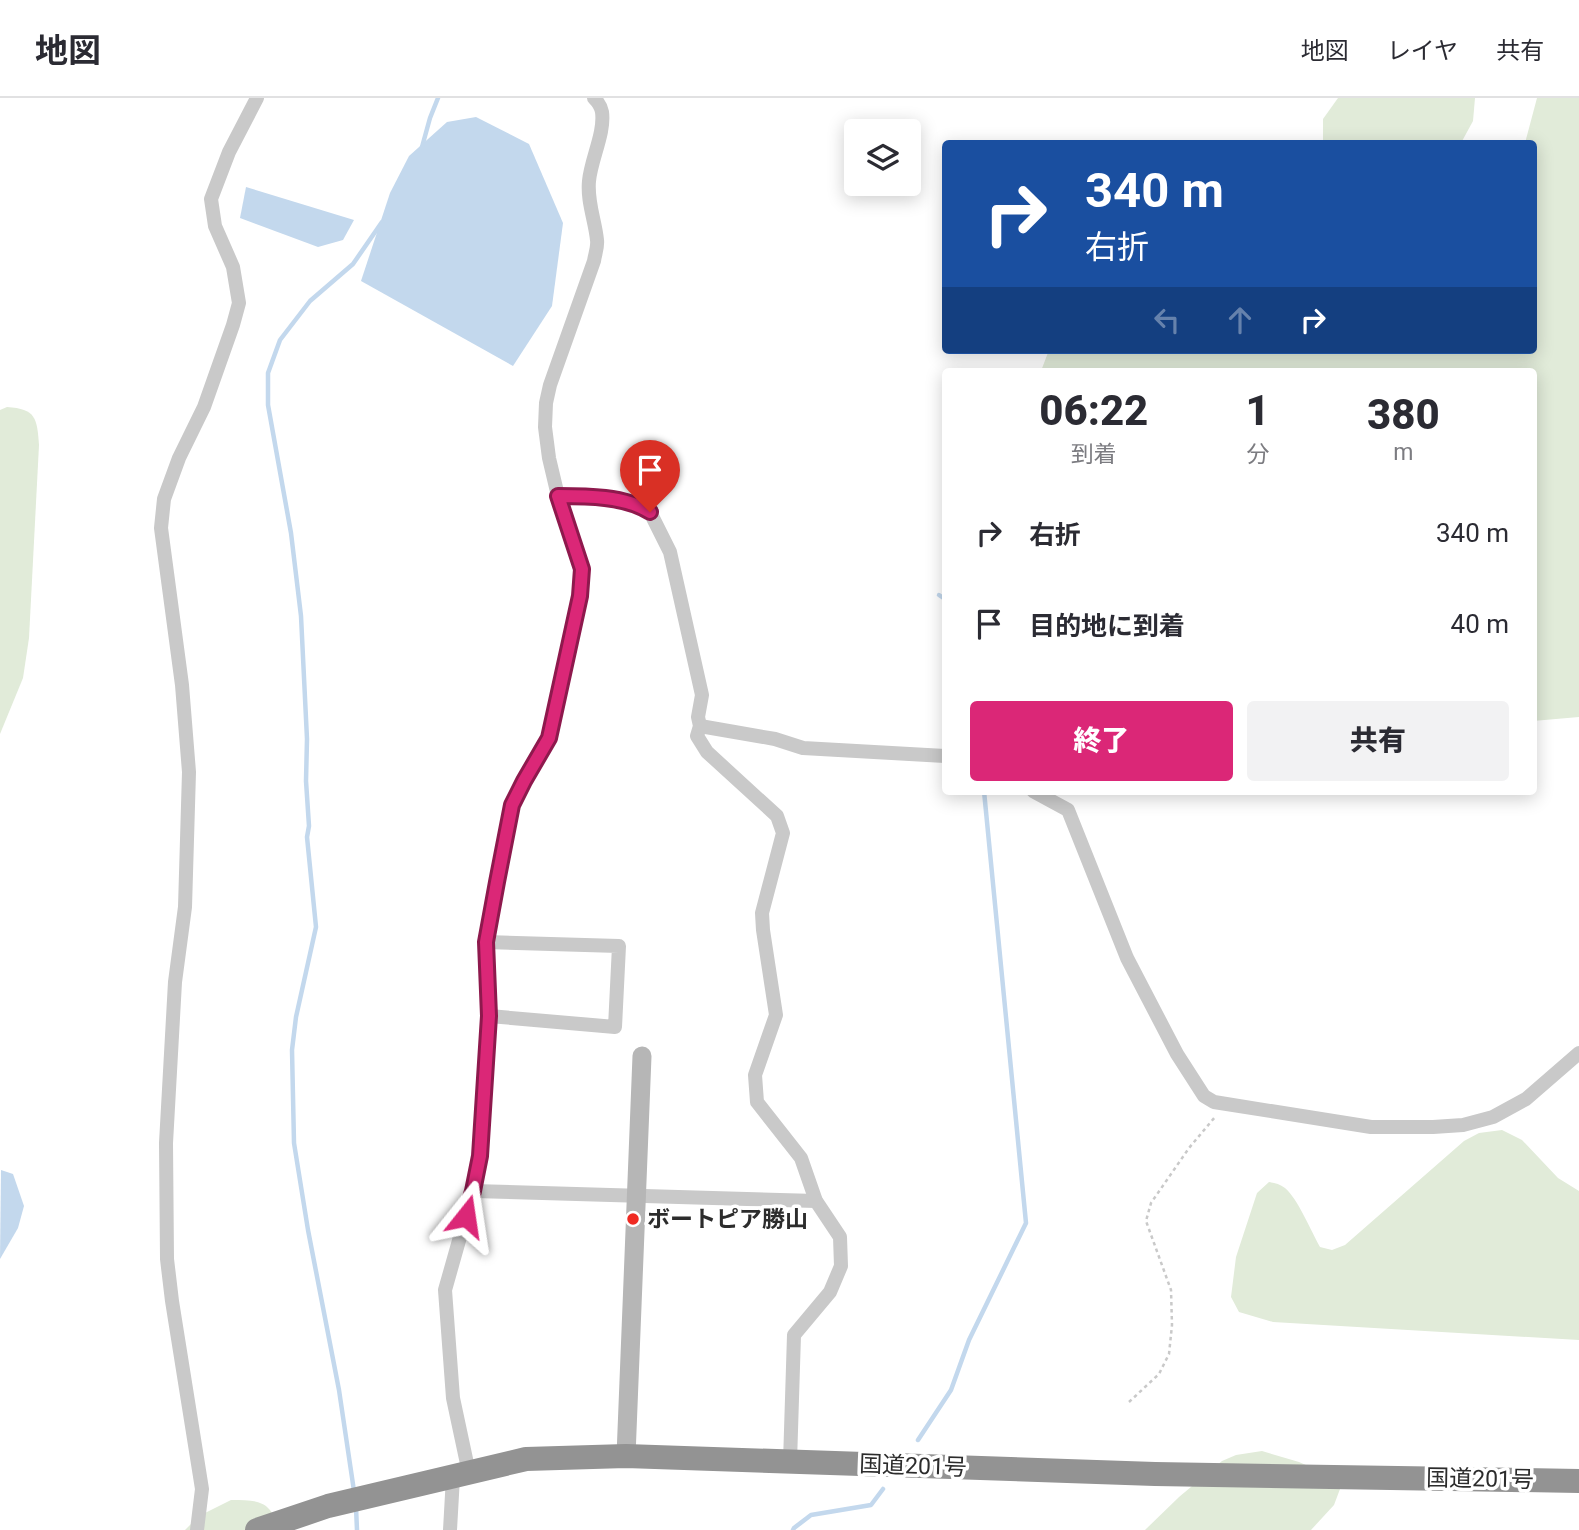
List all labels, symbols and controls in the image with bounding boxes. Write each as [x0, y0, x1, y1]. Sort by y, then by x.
text: 地図 [35, 31, 101, 70]
text: 地図 [1301, 37, 1349, 65]
text: レイヤ [1387, 37, 1458, 65]
text: 共有 [1496, 37, 1544, 65]
map controls [844, 119, 921, 196]
button: layers [844, 119, 921, 196]
text: 340 m [1085, 162, 1224, 219]
icon: right [970, 168, 1061, 259]
text: 右折 [1085, 228, 1149, 266]
icon: left [1148, 301, 1186, 339]
icon: ahead [1221, 301, 1259, 339]
icon: right [1294, 301, 1332, 339]
text: 06:22 [1039, 386, 1148, 435]
text: 1 [1246, 386, 1270, 435]
text: 380 [1367, 390, 1440, 439]
text: m [1393, 439, 1413, 466]
pin [620, 440, 680, 512]
text: 到着 [1071, 441, 1117, 468]
text: 分 [1246, 441, 1269, 468]
icon: arrive [631, 451, 669, 489]
icon: right [970, 514, 1008, 552]
text: 340 m [1436, 518, 1509, 548]
text: 右折 [1029, 520, 1081, 550]
icon: arrive [970, 605, 1008, 643]
text: 40 m [1451, 609, 1509, 639]
text: 目的地に到着 [1029, 611, 1185, 641]
button: 終了 [970, 701, 1233, 781]
button: 共有 [1247, 701, 1509, 781]
position arrow [429, 1179, 503, 1253]
place label: ボートピア勝山 [647, 1206, 808, 1233]
marker: ボートピア勝山 [625, 1211, 641, 1227]
street label: 国道201号 [859, 1451, 967, 1481]
street label: 国道201号 [1426, 1465, 1534, 1493]

